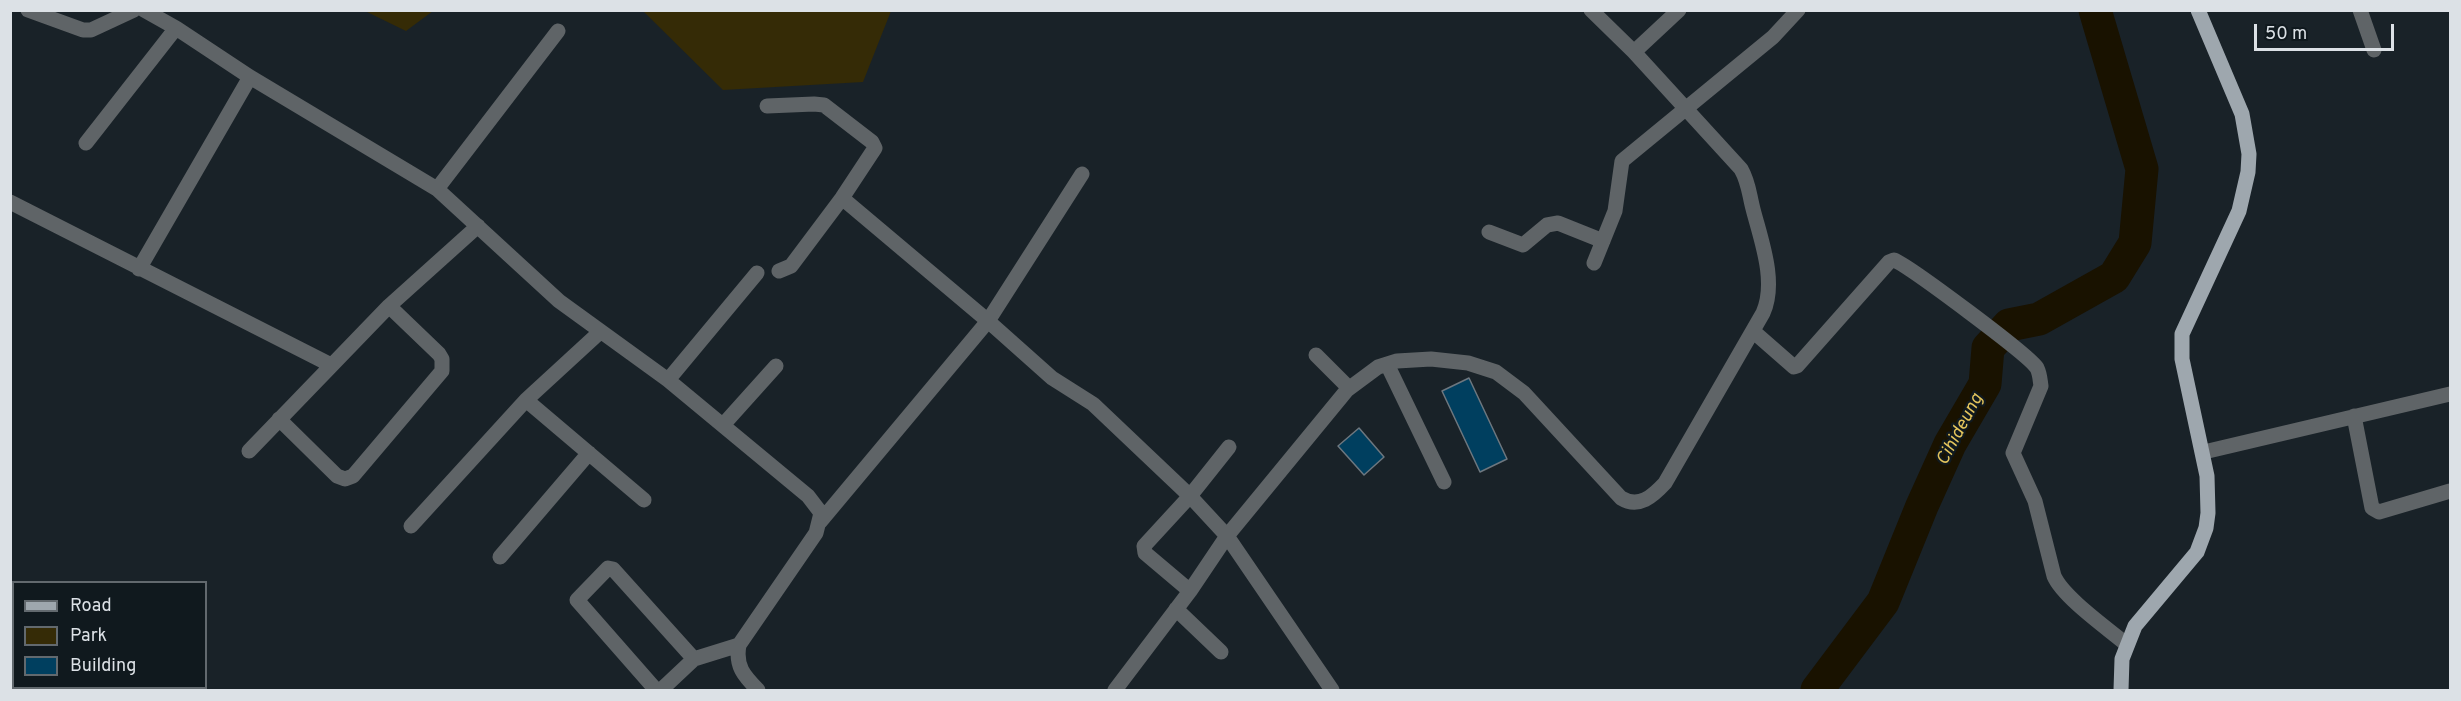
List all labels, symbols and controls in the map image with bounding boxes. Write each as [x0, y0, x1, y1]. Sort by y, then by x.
scale bar [2257, 12, 2396, 50]
text: 50 m [2265, 23, 2307, 46]
water label: Cihideung [1933, 390, 1989, 470]
legend [12, 581, 207, 689]
text: Road [70, 595, 112, 618]
text: Park [70, 625, 107, 648]
text: Building [70, 655, 136, 678]

